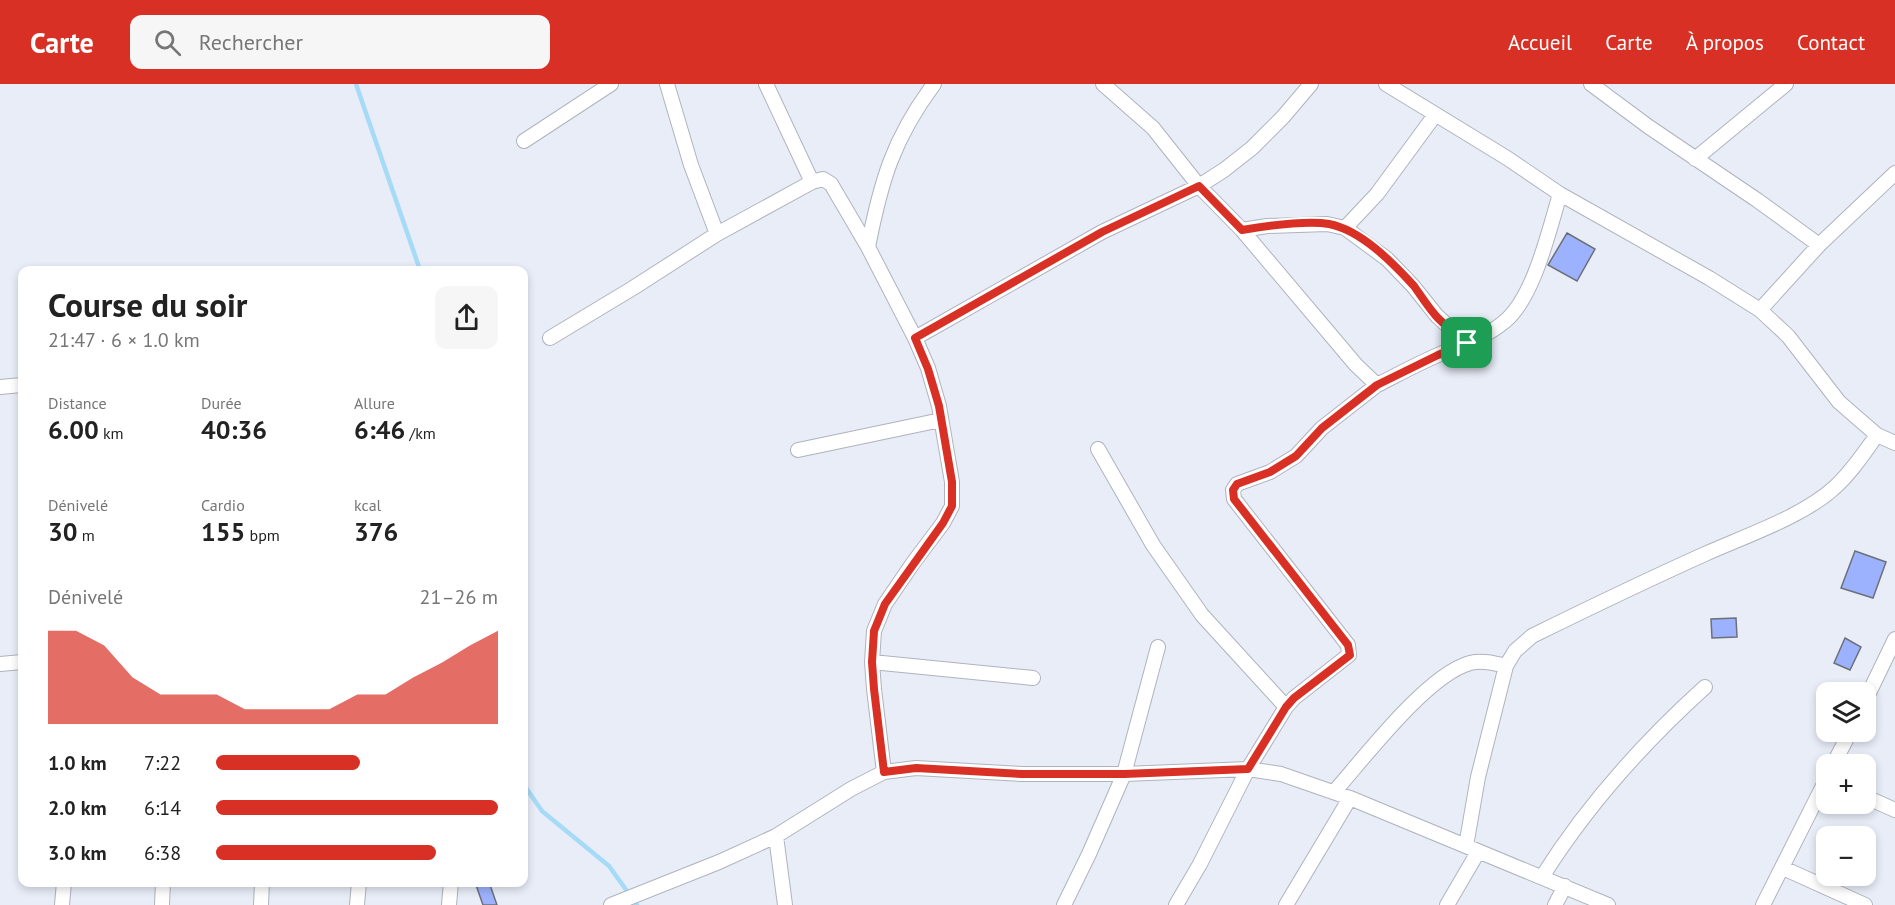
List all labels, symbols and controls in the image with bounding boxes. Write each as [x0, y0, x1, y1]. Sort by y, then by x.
search box [130, 15, 550, 69]
text: Carte [30, 24, 94, 61]
icon: search [151, 26, 184, 59]
text: Rechercher [199, 28, 303, 56]
text: Accueil [1508, 29, 1572, 56]
text: Carte [1605, 29, 1653, 56]
text: À propos [1686, 29, 1764, 56]
text: Contact [1797, 29, 1865, 56]
text: Course du soir [48, 283, 247, 326]
button: share [435, 286, 498, 349]
pin [1441, 317, 1492, 368]
icon: arrive [1450, 326, 1483, 359]
text: 21:47 · 6 × 1.0 km [48, 327, 200, 353]
text: Distance [48, 393, 107, 413]
text: Durée [201, 393, 242, 413]
text: Allure [354, 393, 395, 413]
text: 6.00 [48, 413, 99, 446]
text: 40:36 [201, 413, 267, 446]
text: 6:46 [354, 413, 405, 446]
text: km [99, 423, 124, 443]
text: /km [405, 423, 436, 443]
text: Dénivelé [48, 495, 108, 515]
text: Cardio [201, 495, 245, 515]
text: kcal [354, 495, 381, 515]
text: 30 [48, 515, 77, 548]
text: 155 [201, 515, 245, 548]
text: 376 [354, 515, 398, 548]
text: m [77, 525, 95, 545]
text: bpm [245, 525, 280, 545]
text: Dénivelé [48, 584, 123, 610]
text: 21–26 m [420, 584, 498, 610]
map controls [1816, 682, 1876, 886]
button: layers [1816, 682, 1876, 742]
text: 1.0 km [48, 750, 107, 776]
text: 7:22 [144, 750, 181, 776]
button: + [1816, 754, 1876, 814]
text: 2.0 km [48, 795, 107, 821]
text: 6:14 [144, 795, 181, 821]
button: − [1816, 826, 1876, 886]
text: 3.0 km [48, 840, 107, 866]
text: 6:38 [144, 840, 181, 866]

